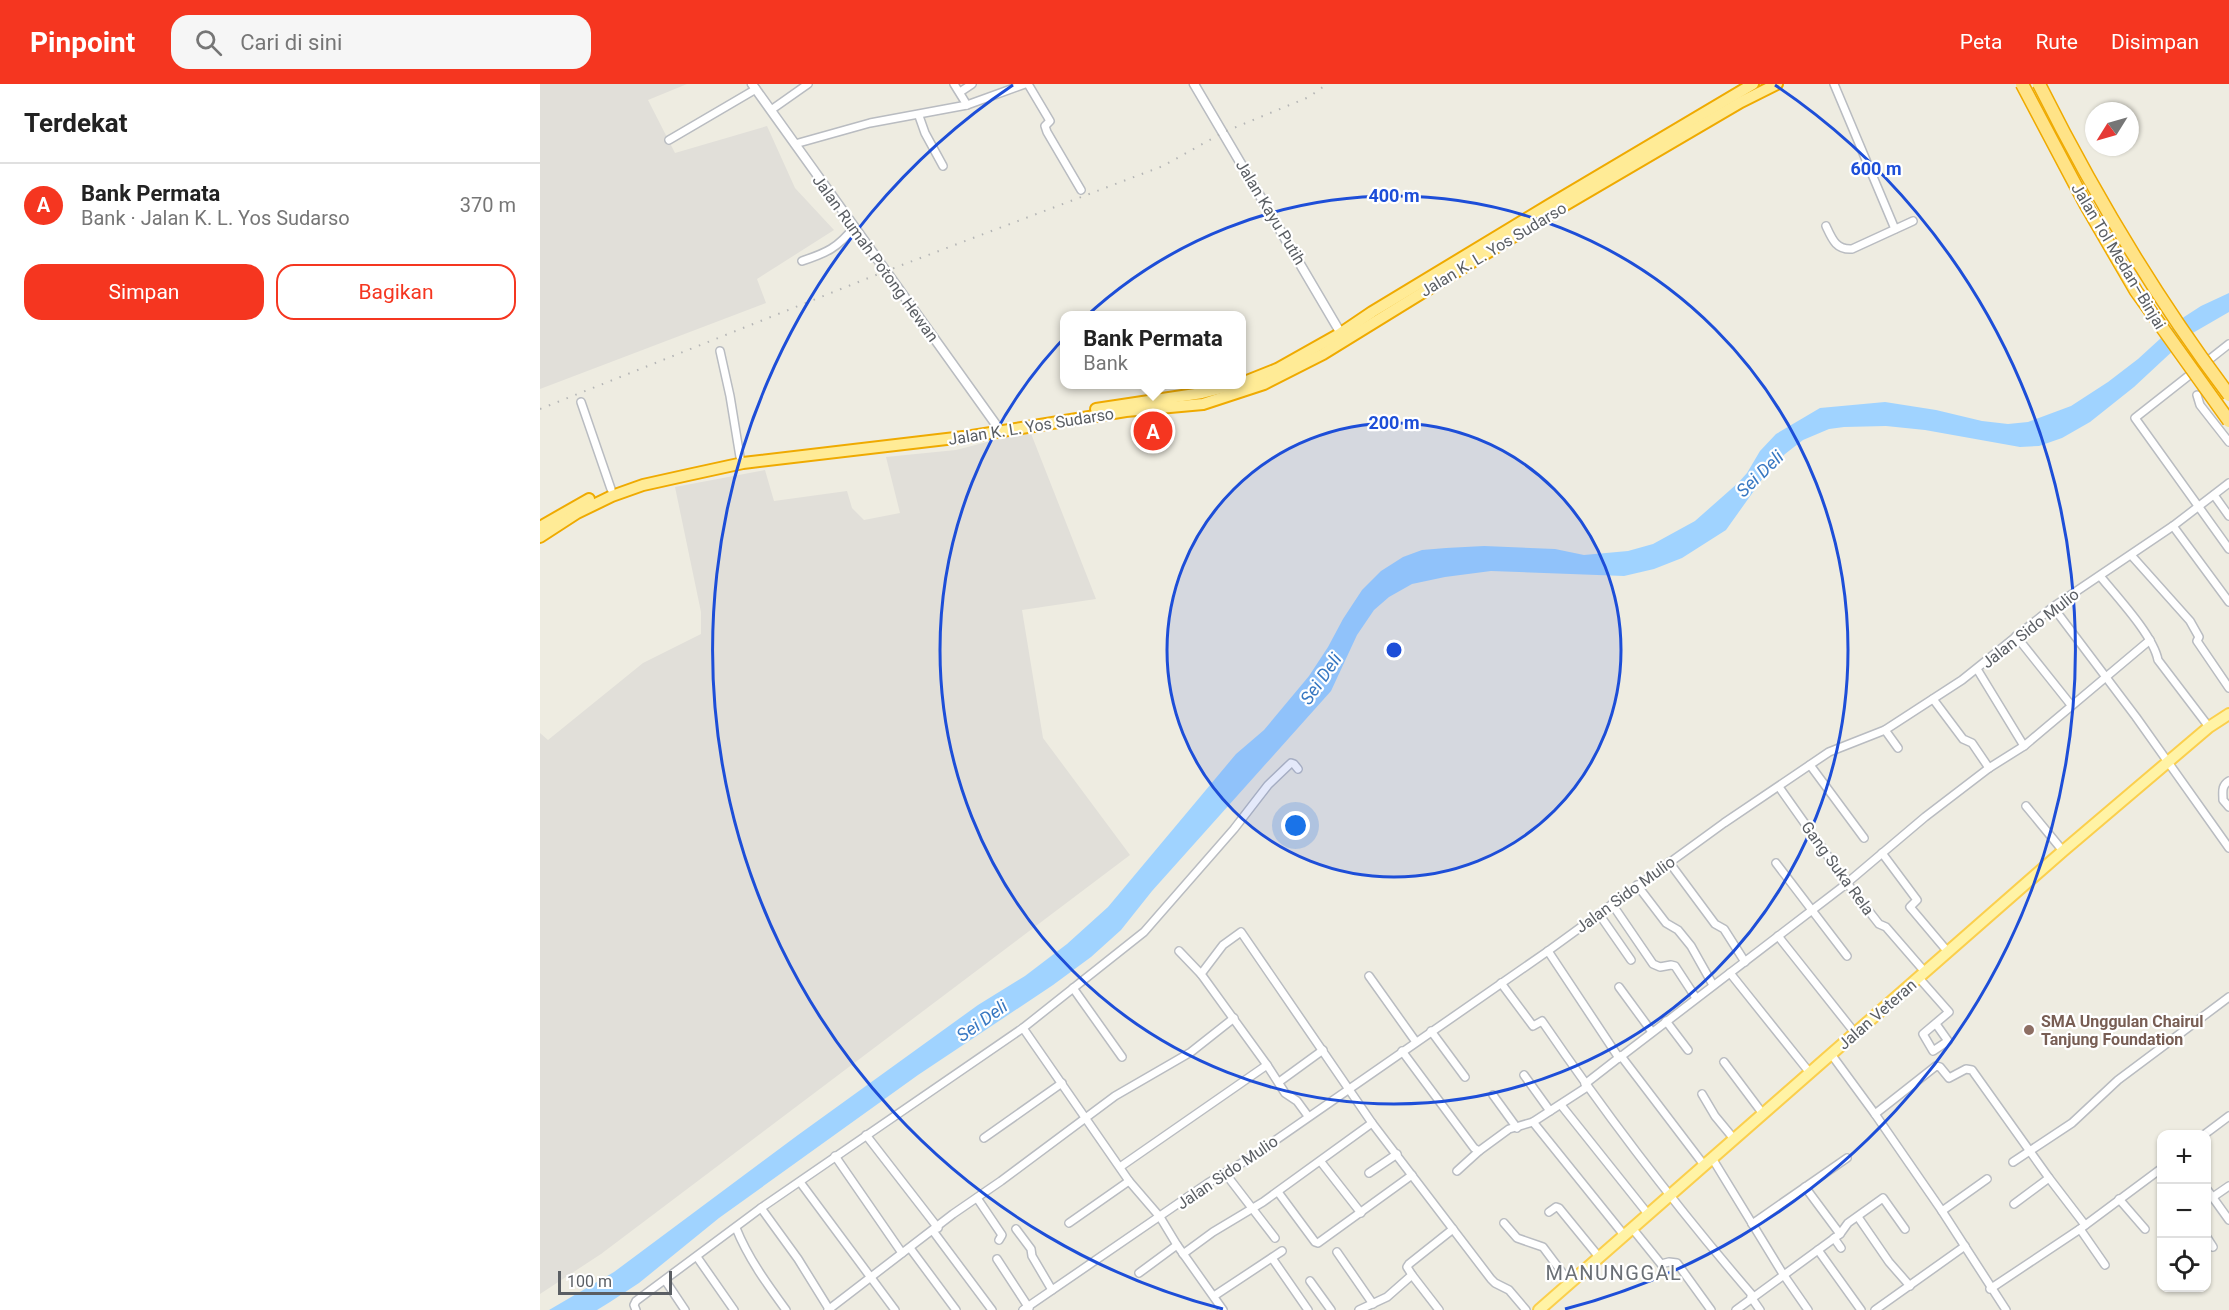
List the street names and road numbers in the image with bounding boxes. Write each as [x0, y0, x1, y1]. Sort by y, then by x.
street label: Jalan Kayu Putih [1232, 156, 1309, 268]
street label: Jalan Rumah Potong Hewan [809, 171, 943, 345]
street label: Jalan Tol Medan–Binjai [2067, 180, 2170, 333]
street label: Jalan K. L. Yos Sudarso [1417, 198, 1570, 301]
street label: Jalan K. L. Yos Sudarso [947, 404, 1115, 449]
street label: Jalan Sido Mulio [1978, 585, 2083, 672]
street label: Gang Suka Rela [1797, 818, 1878, 919]
street label: Jalan Sido Mulio [1572, 852, 1679, 937]
street label: Jalan Veteran [1834, 975, 1920, 1054]
street label: Jalan Sido Mulio [1173, 1132, 1282, 1213]

